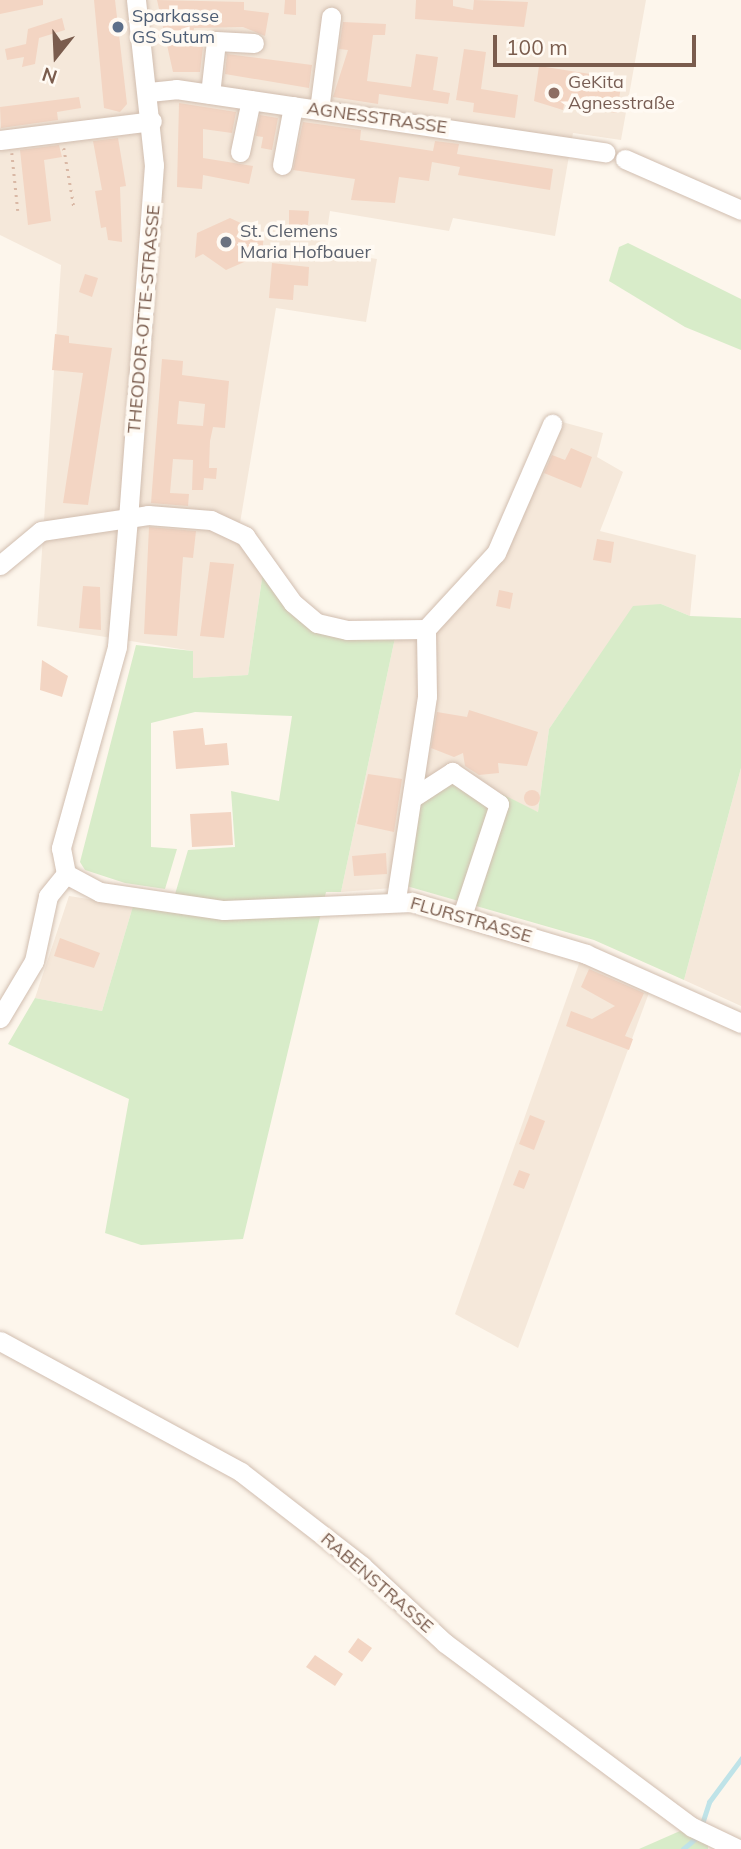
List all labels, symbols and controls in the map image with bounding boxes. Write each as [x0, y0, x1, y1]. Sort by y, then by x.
place label: Sparkasse GS Sutum [132, 6, 219, 48]
marker: Sparkasse GS Sutum [110, 19, 126, 35]
north arrow [21, 21, 91, 91]
scale bar [496, 21, 699, 65]
text: 100 m [506, 34, 568, 60]
text: N [39, 62, 60, 90]
place label: GeKita Agnesstraße [568, 72, 675, 114]
marker: GeKita Agnesstraße [546, 85, 562, 101]
street label: AGNESSTRASSE [305, 97, 449, 139]
street label: THEODOR-OTTE-STRASSE [123, 204, 165, 434]
place label: St. Clemens Maria Hofbauer [240, 221, 371, 264]
marker: St. Clemens Maria Hofbauer [218, 234, 234, 250]
street label: FLURSTRASSE [408, 892, 534, 948]
street label: RABENSTRASSE [316, 1528, 438, 1638]

